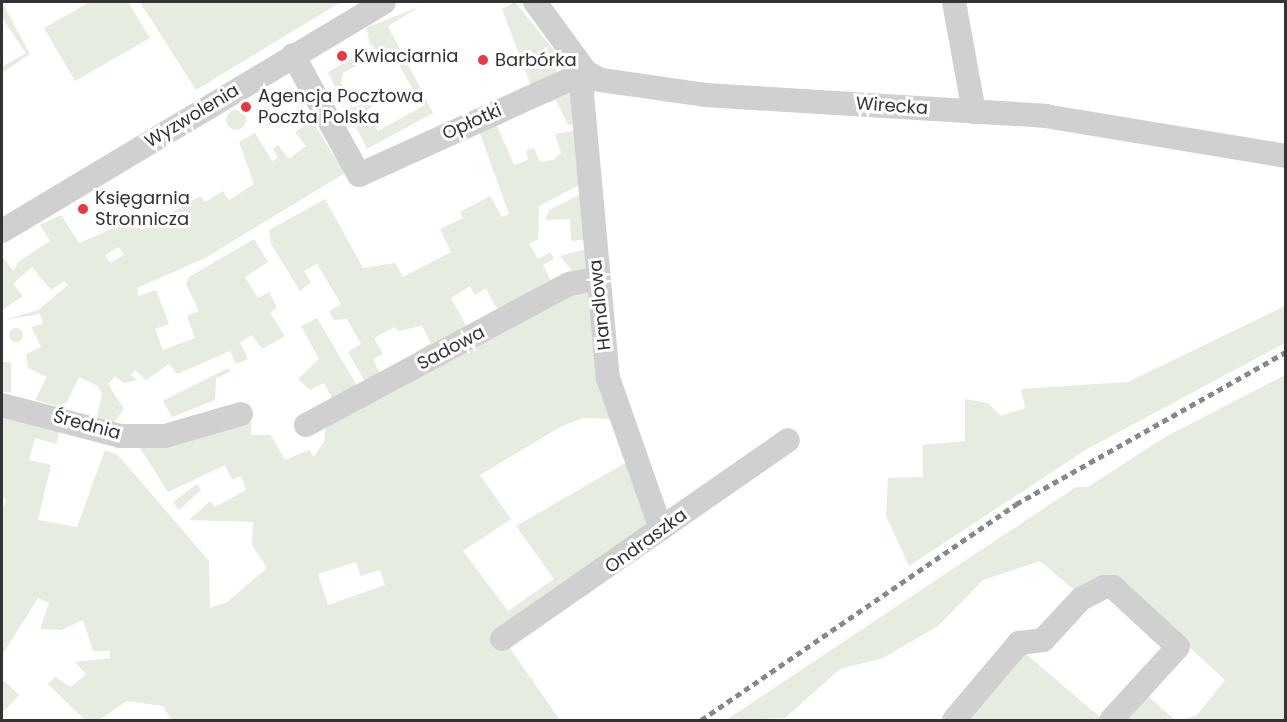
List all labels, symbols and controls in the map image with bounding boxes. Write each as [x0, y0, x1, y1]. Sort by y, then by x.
place label: Kwiaciarnia [354, 45, 458, 67]
marker: Kwiaciarnia [335, 49, 349, 63]
place label: Barbórka [495, 49, 577, 71]
marker: Barbórka [476, 53, 490, 67]
street label: Wyzwolenia [141, 79, 243, 153]
place label: Agencja Pocztowa Poczta Polska [258, 86, 423, 128]
street label: Wirecka [855, 93, 929, 119]
street label: Opłotki [439, 99, 505, 145]
marker: Agencja Pocztowa Poczta Polska [239, 100, 253, 114]
place label: Księgarnia Stronnicza [95, 188, 190, 230]
marker: Księgarnia Stronnicza [76, 202, 90, 216]
street label: Handlowa [584, 259, 616, 351]
street label: Sadowa [414, 321, 488, 375]
street label: Średnia [51, 406, 123, 444]
street label: Ondraszka [601, 504, 691, 578]

